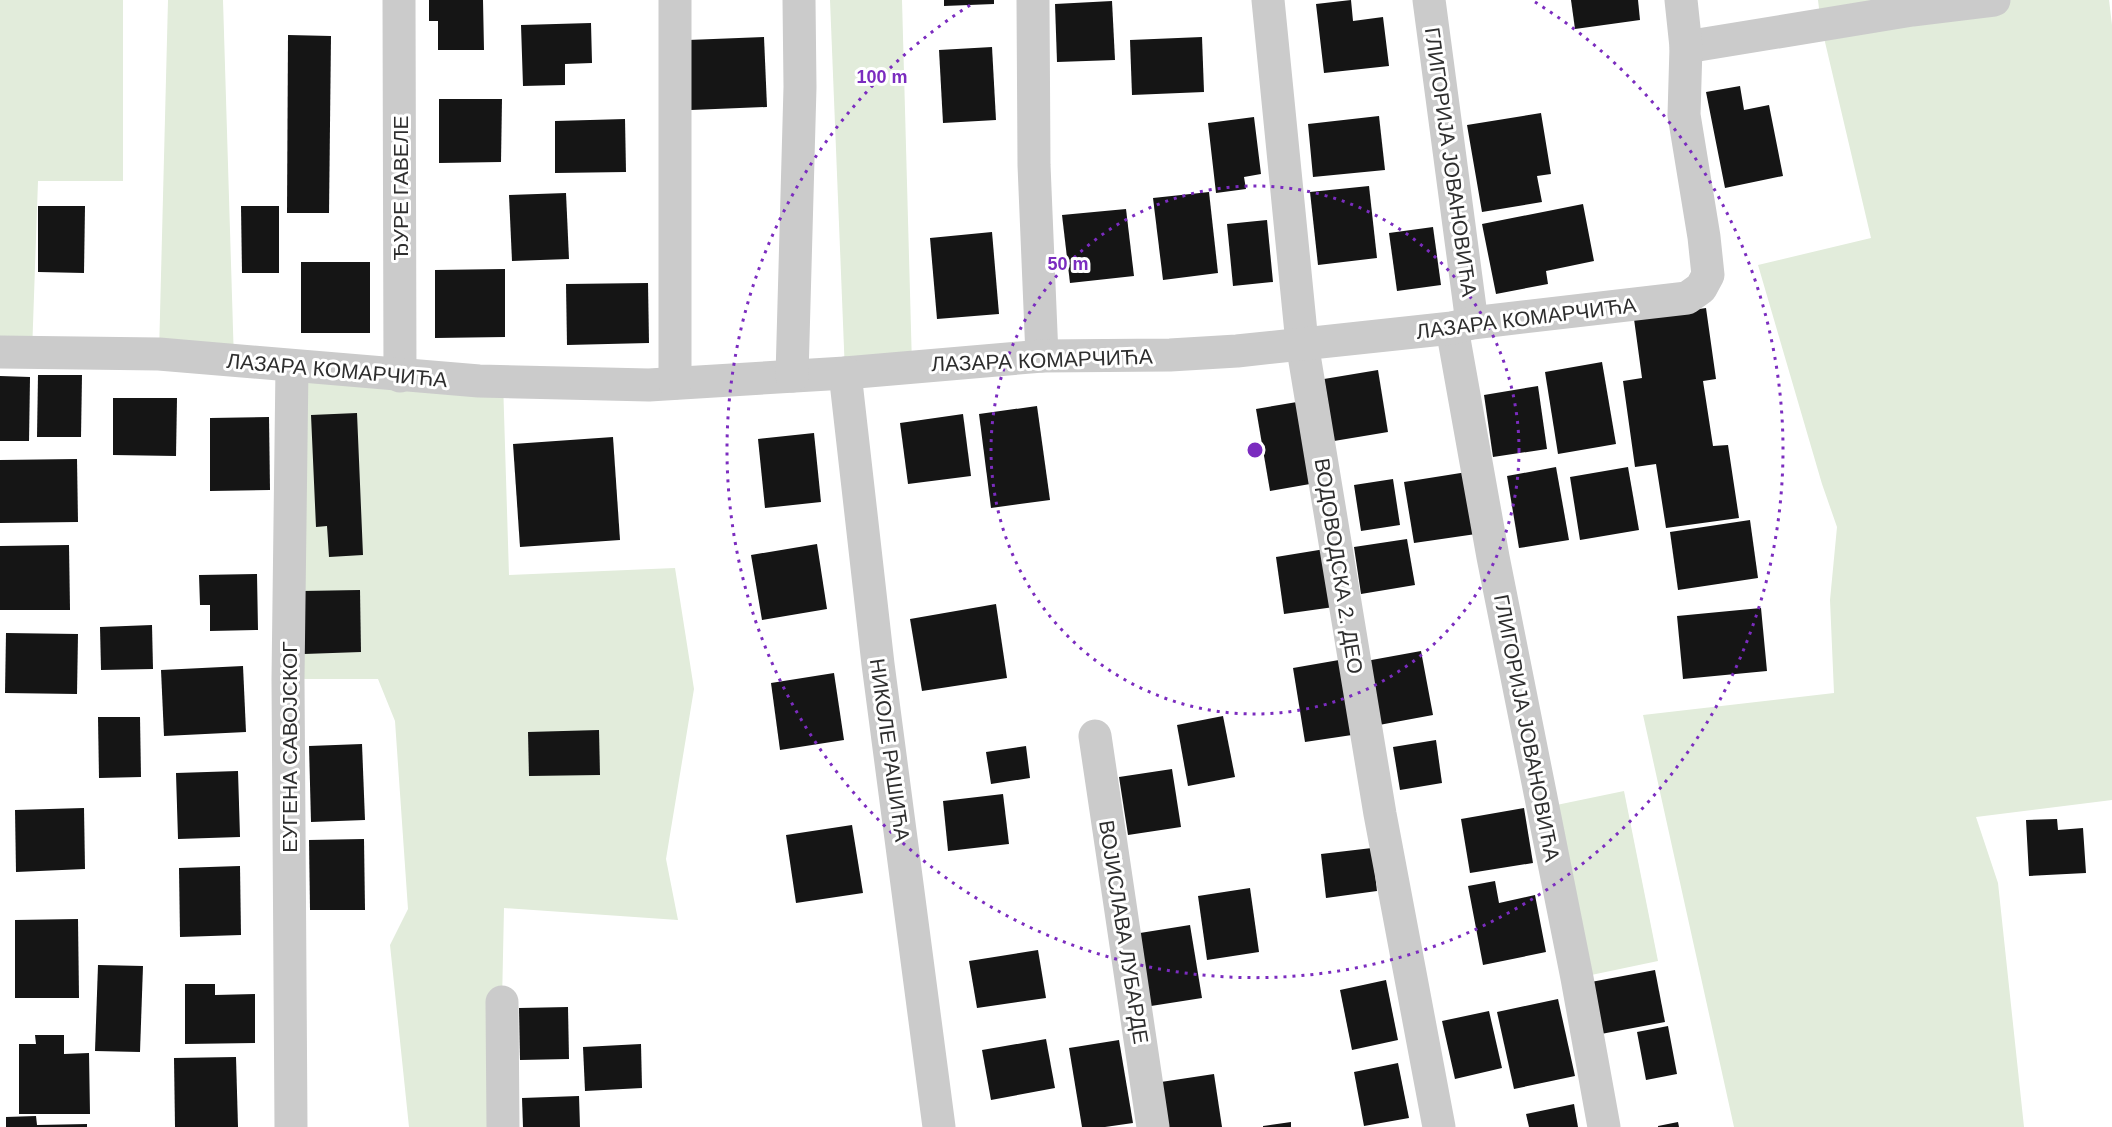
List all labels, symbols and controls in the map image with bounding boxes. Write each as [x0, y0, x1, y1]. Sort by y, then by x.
street label: ГЛИГОРИЈА ЈОВАНОВИЋА [1421, 26, 1481, 298]
text: 100 m [856, 67, 908, 87]
street label: ЂУРЕ ГАВЕЛЕ [389, 115, 412, 261]
text: 50 m [1047, 254, 1089, 274]
street label: ЛАЗАРА КОМАРЧИЋА [1415, 293, 1637, 343]
street label: ЛАЗАРА КОМАРЧИЋА [931, 345, 1153, 375]
street label: ЛАЗАРА КОМАРЧИЋА [226, 349, 448, 391]
centre of rings [1245, 440, 1265, 460]
street label: ВОДОВОДСКА 2. ДЕО [1311, 456, 1367, 676]
street label: ГЛИГОРИЈА ЈОВАНОВИЋА [1490, 592, 1564, 864]
street label: ЕУГЕНА САВОЈСКОГ [278, 641, 301, 853]
street label: НИКОЛЕ РАШИЋА [866, 657, 914, 843]
street label: ВОЈИСЛАВА ЛУБАРДЕ [1095, 819, 1153, 1045]

